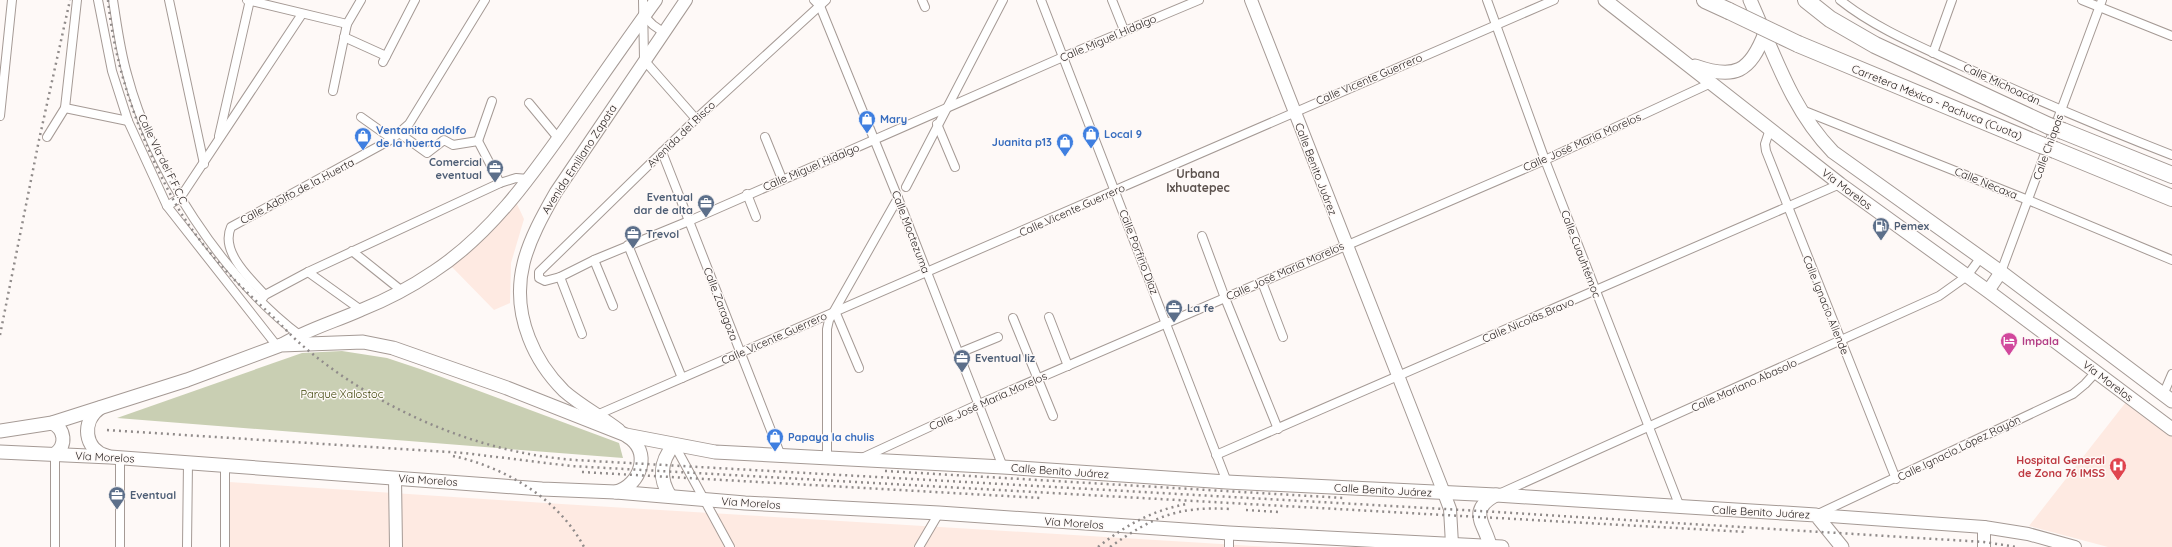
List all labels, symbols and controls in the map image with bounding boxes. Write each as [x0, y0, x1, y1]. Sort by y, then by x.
street label: Calle Miguel Hidalgo [1058, 11, 1159, 65]
street label: Calle Vicente Guerrero [1314, 50, 1425, 108]
street label: Calle Michoacán [1961, 60, 2043, 108]
street label: Carretera México - Pachuca (Cuota) [1850, 61, 2024, 143]
street label: Avenida del Risco [644, 98, 718, 170]
street label: Avenida Emiliano Zapata [538, 102, 620, 216]
shop icon: Mary [857, 109, 877, 134]
street label: Calle José María Morelos [1521, 110, 1643, 174]
street label: Calle Vía del F.F.C.C [135, 112, 191, 206]
place label: Mary [880, 112, 907, 126]
street label: Calle Chiapas [2030, 112, 2066, 182]
street label: Calle Benito Juárez [1292, 121, 1340, 217]
place label: Ventanita adolfo de la huerta [376, 123, 466, 150]
shop icon: Local 9 [1081, 124, 1101, 149]
shop icon: Ventanita adolfo de la huerta [353, 126, 373, 151]
place label: Local 9 [1104, 127, 1142, 141]
shop icon: Juanita p13 [1055, 132, 1075, 157]
place label: Juanita p13 [992, 135, 1052, 149]
street label: Calle Miguel Hidalgo [761, 140, 862, 194]
street label: Calle Adolfo de la Huerta [238, 155, 356, 227]
place label: Comercial eventual [429, 155, 482, 182]
office icon: Comercial eventual [485, 158, 505, 183]
street label: Calle Necaxa [1953, 164, 2019, 202]
district label: Urbana Ixhuatepec [1166, 166, 1230, 195]
street label: Vía Morelos [1819, 166, 1875, 212]
street label: Calle Vicente Guerrero [1017, 180, 1127, 240]
street label: Calle Moctezuma [889, 189, 933, 275]
place label: Eventual dar de alta [634, 190, 693, 217]
office icon: Eventual dar de alta [696, 193, 716, 218]
street label: Calle Porfirio Díaz [1116, 207, 1162, 297]
street label: Calle Cuauhtémoc [1558, 208, 1604, 300]
fuel station icon: Pemex [1871, 216, 1891, 241]
place label: Pemex [1894, 219, 1930, 233]
office icon: Trevol [623, 224, 643, 249]
place label: Trevol [646, 227, 679, 241]
street label: Calle José María Morelos [1224, 239, 1346, 303]
street label: Calle Ignacio Allende [1800, 253, 1852, 357]
street label: Calle Zaragoza [701, 265, 741, 343]
street label: Calle Nicolás Bravo [1480, 294, 1576, 346]
office icon: La fe [1164, 298, 1184, 323]
place label: La fe [1187, 301, 1215, 315]
street label: Calle Vicente Guerrero [719, 308, 829, 368]
hotel icon: Impala [1999, 331, 2019, 356]
place label: Impala [2022, 334, 2059, 348]
office icon: Eventual liz [952, 348, 972, 373]
place label: Eventual liz [975, 351, 1036, 365]
street label: Calle Mariano Abasolo [1689, 355, 1799, 415]
street label: Vía Morelos [2080, 358, 2136, 404]
street label: Calle José María Morelos [927, 369, 1049, 433]
park label: Parque Xalostoc [301, 387, 384, 401]
street label: Calle Ignacio López Rayón [1895, 412, 2023, 484]
shop icon: Papaya la chulis [765, 427, 785, 452]
place label: Papaya la chulis [788, 430, 874, 444]
street label: Vía Morelos [75, 448, 135, 466]
place label: Hospital General de Zona 76 IMSS [2016, 453, 2105, 480]
hospital icon: Hospital General de Zona 76 IMSS [2108, 456, 2128, 481]
street label: Calle Benito Juárez [1011, 461, 1109, 481]
street label: Vía Morelos [398, 471, 458, 489]
street label: Calle Benito Juárez [1334, 480, 1432, 500]
office icon: Eventual [107, 485, 127, 510]
place label: Eventual [130, 488, 176, 502]
street label: Vía Morelos [721, 494, 781, 512]
street label: Calle Benito Juárez [1712, 502, 1810, 522]
street label: Vía Morelos [1044, 514, 1104, 532]

